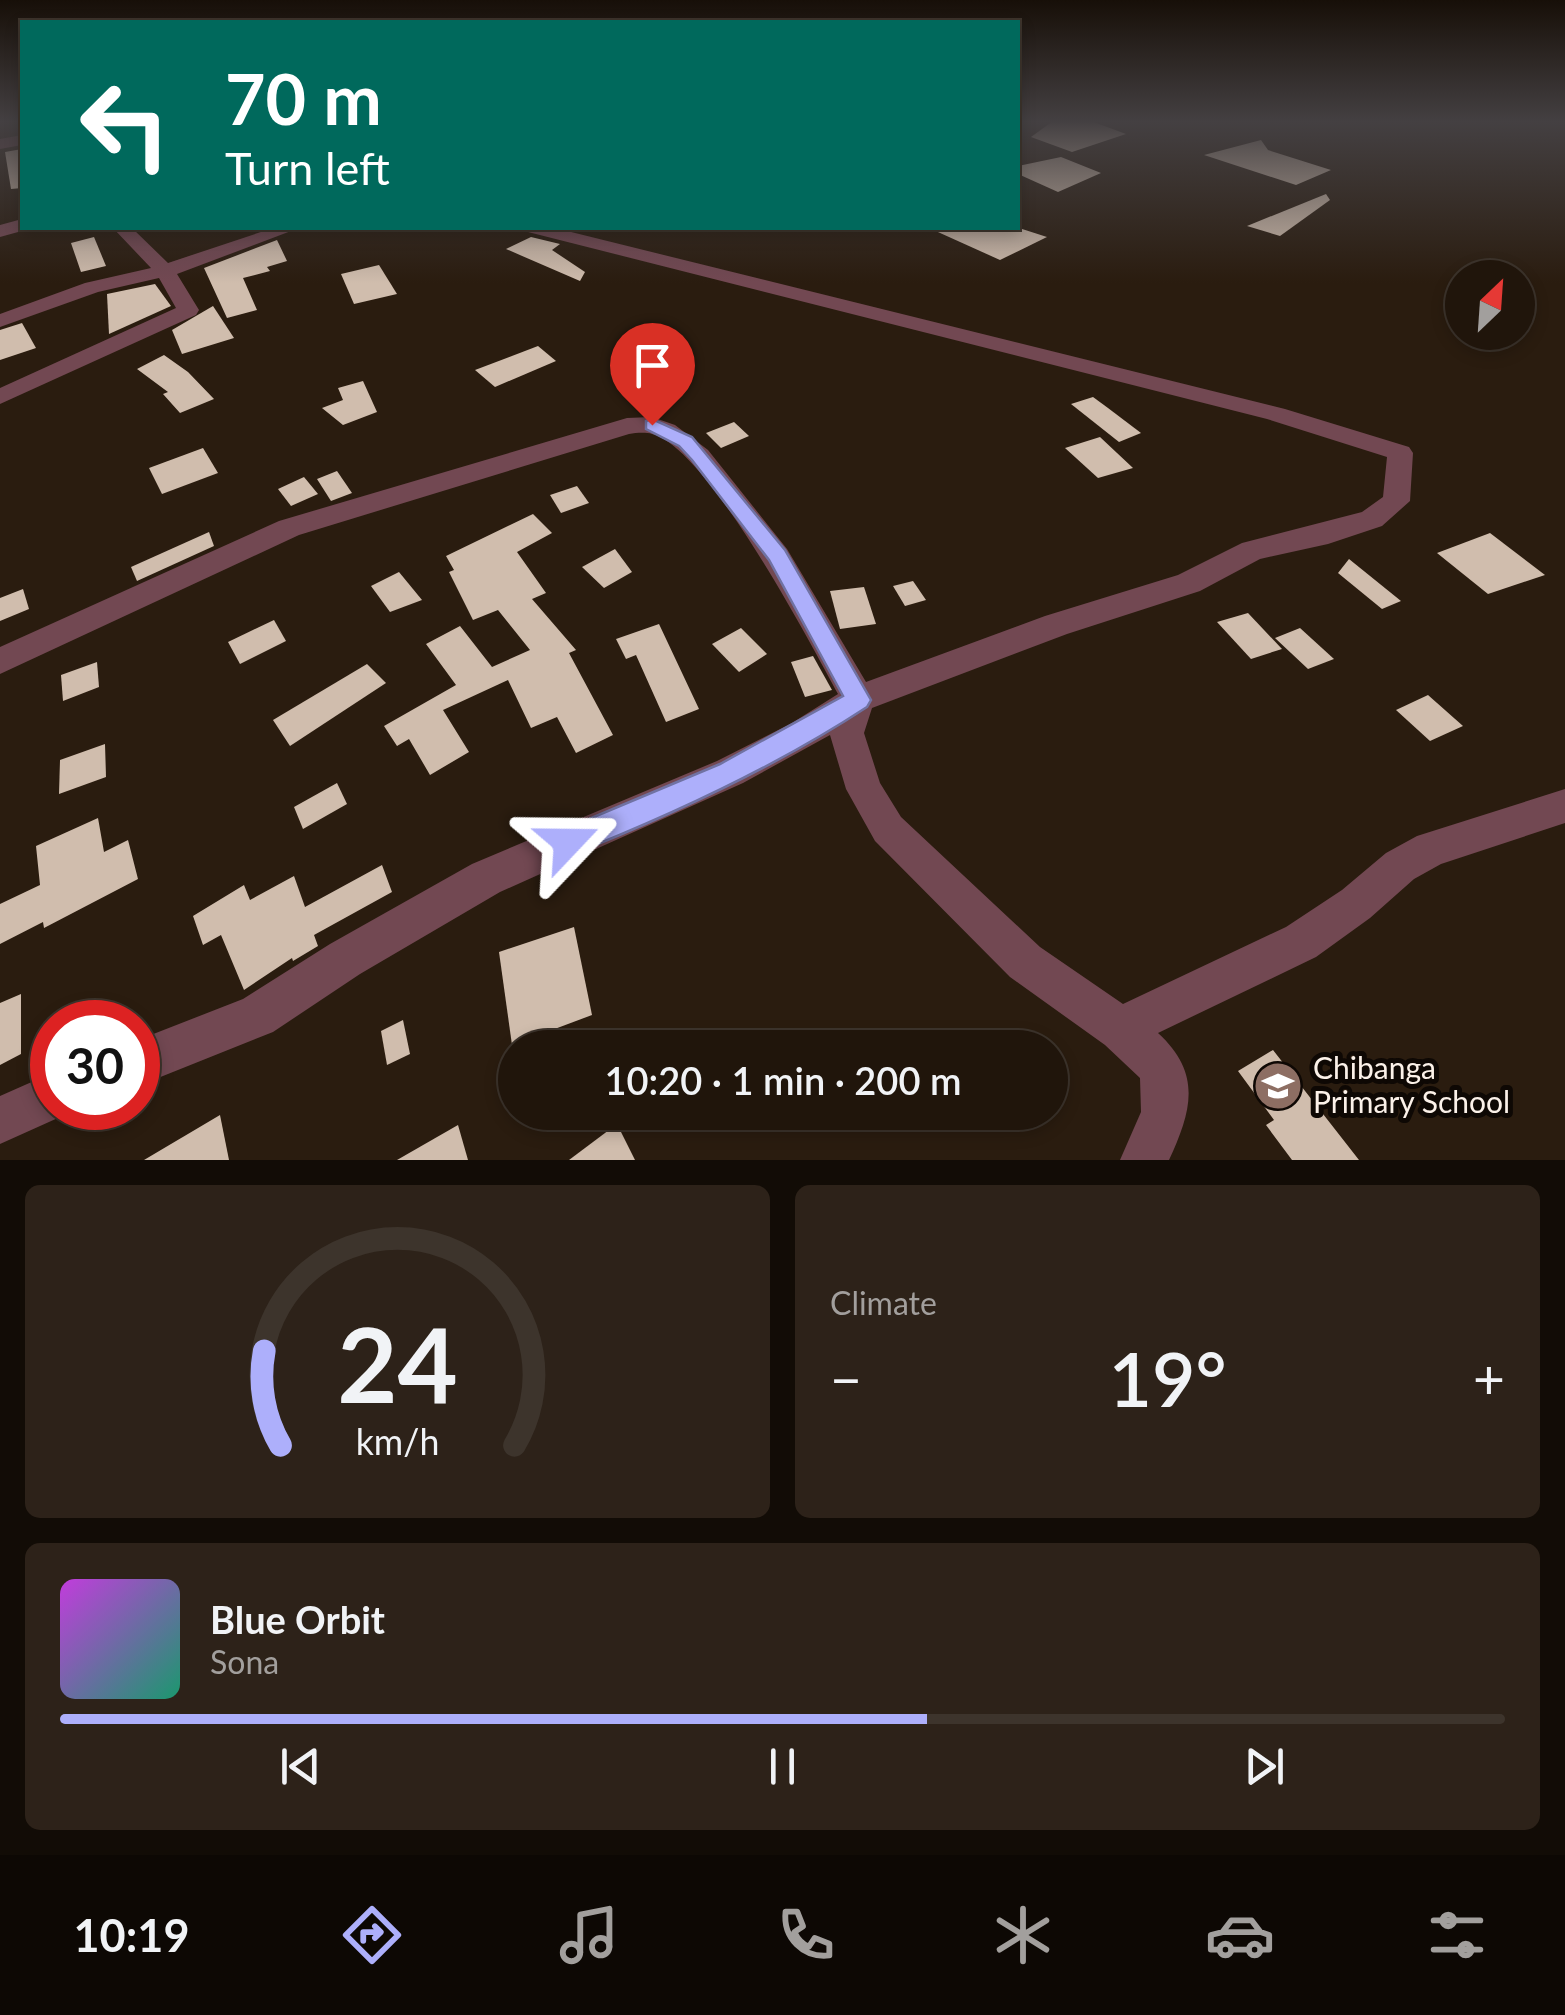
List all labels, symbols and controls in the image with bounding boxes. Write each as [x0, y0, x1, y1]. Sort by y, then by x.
text: 70 m [225, 56, 382, 140]
icon: left [60, 60, 190, 190]
text: Turn left [225, 141, 390, 195]
north arrow [1445, 260, 1535, 350]
map controls [1445, 260, 1535, 350]
pin [610, 323, 695, 426]
icon: arrive [625, 338, 680, 393]
position arrow [516, 790, 620, 894]
speed limit sign: 30 [30, 1000, 160, 1130]
place label: Chibanga Primary School [1313, 1049, 1510, 1119]
text: 10:20 · 1 min · 200 m [605, 1057, 961, 1103]
school or university icon: Chibanga Primary School [1252, 1060, 1304, 1112]
text: Climate [830, 1283, 937, 1322]
text: 24 [337, 1300, 458, 1425]
text: 19° [1108, 1333, 1227, 1423]
text: − [830, 1345, 862, 1411]
text: + [1473, 1345, 1505, 1411]
text: km/h [356, 1420, 439, 1463]
text: Blue Orbit [210, 1596, 385, 1642]
text: Sona [210, 1642, 279, 1681]
icon: previous [273, 1739, 328, 1794]
icon: pause [755, 1739, 810, 1794]
icon: next [1237, 1739, 1292, 1794]
icon: directions [337, 1900, 407, 1970]
icon: music [554, 1900, 624, 1970]
icon: phone [771, 1900, 841, 1970]
icon: climate [988, 1900, 1058, 1970]
icon: car [1205, 1900, 1275, 1970]
icon: filters [1422, 1900, 1492, 1970]
text: 10:19 [74, 1908, 190, 1962]

